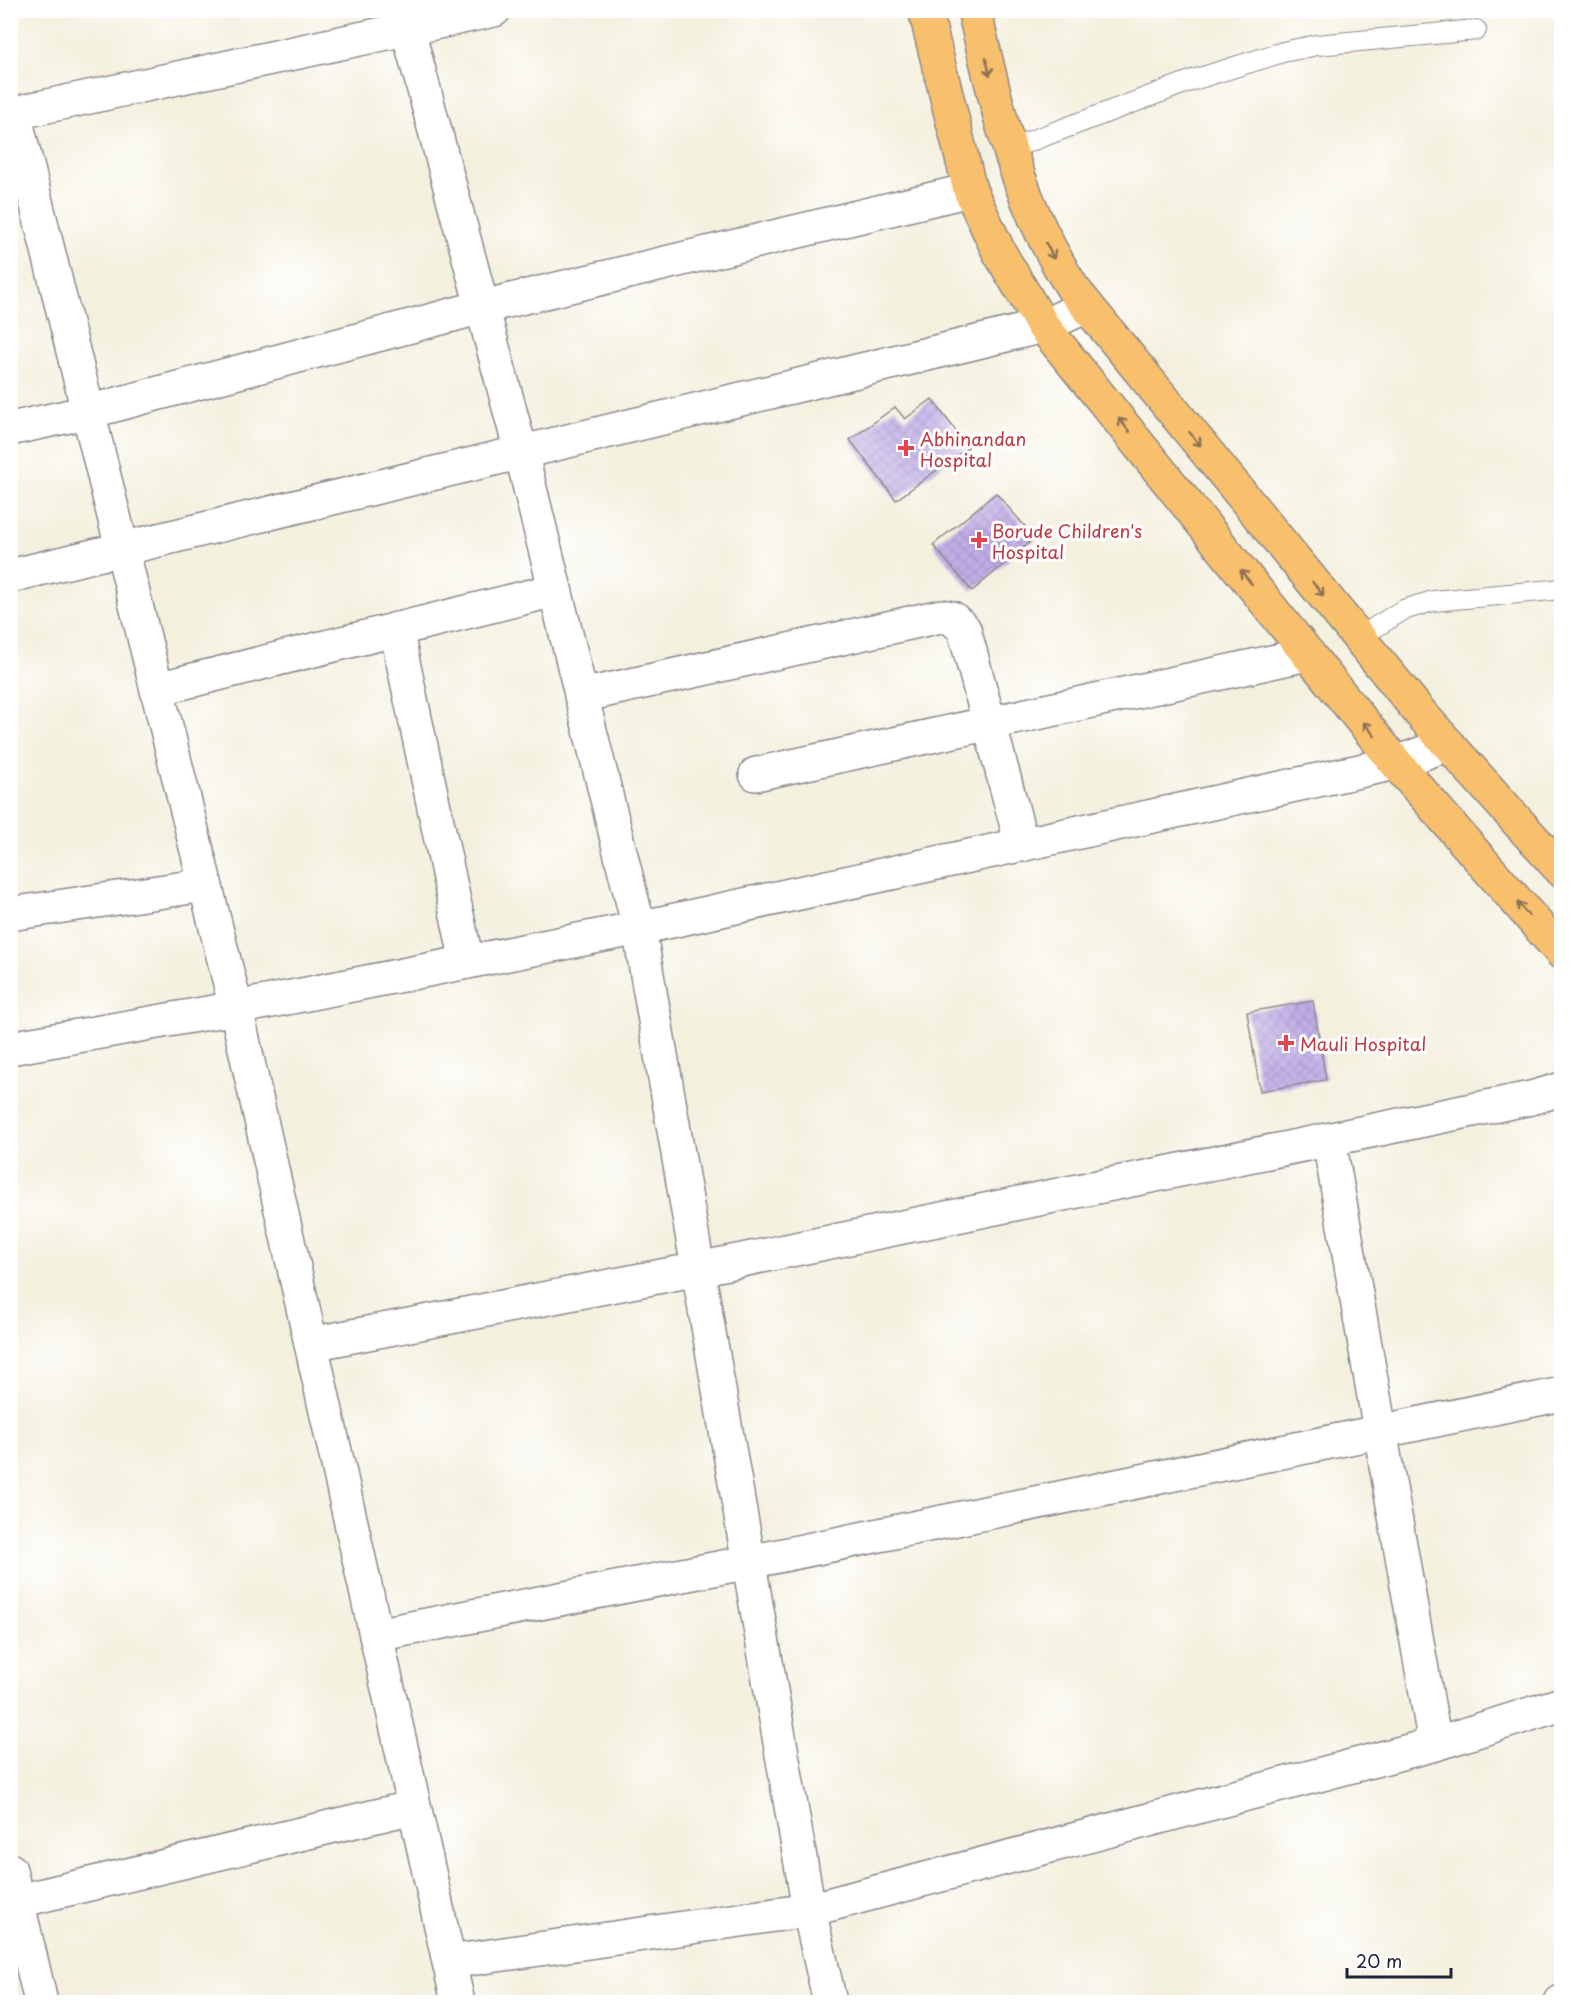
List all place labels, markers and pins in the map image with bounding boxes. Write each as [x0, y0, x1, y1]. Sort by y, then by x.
place label: Abhinandan Hospital [920, 425, 1026, 473]
marker: Abhinandan Hospital [897, 439, 915, 457]
place label: Borude Children's Hospital [992, 517, 1142, 565]
marker: Borude Children's Hospital [970, 531, 988, 549]
place label: Mauli Hospital [1300, 1030, 1426, 1057]
marker: Mauli Hospital [1277, 1034, 1295, 1052]

